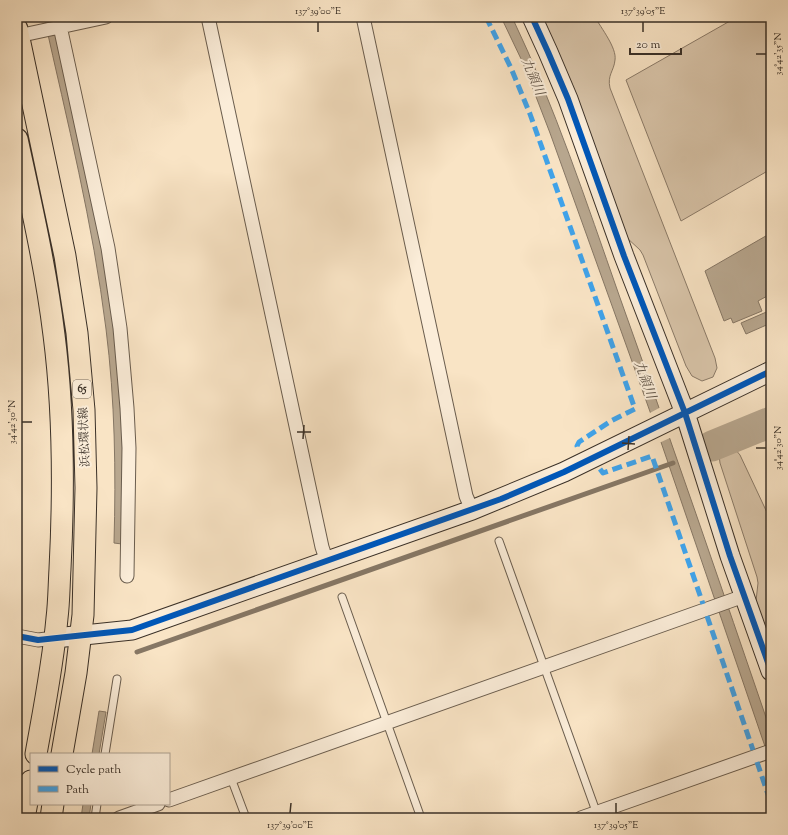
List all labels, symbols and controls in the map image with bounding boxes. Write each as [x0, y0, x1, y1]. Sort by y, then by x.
text: 137°39'00"E [295, 4, 341, 19]
text: 137°39'05"E [621, 4, 665, 19]
scale bar [630, 30, 681, 56]
text: 34°42'35"N [771, 33, 786, 75]
text: 20 m [636, 36, 661, 54]
water label: 九領川 [516, 56, 549, 100]
water label: 九領川 [629, 359, 660, 403]
road number: 65 [73, 380, 91, 398]
text: 34°42'30"N [5, 400, 20, 444]
street label: 浜松環状線 [75, 407, 95, 467]
text: 34°42'30"N [771, 426, 786, 470]
legend [30, 753, 170, 805]
text: Cycle path [66, 761, 121, 779]
text: Path [66, 781, 89, 799]
text: 137°39'00"E [267, 818, 313, 833]
text: 137°39'05"E [594, 818, 638, 833]

